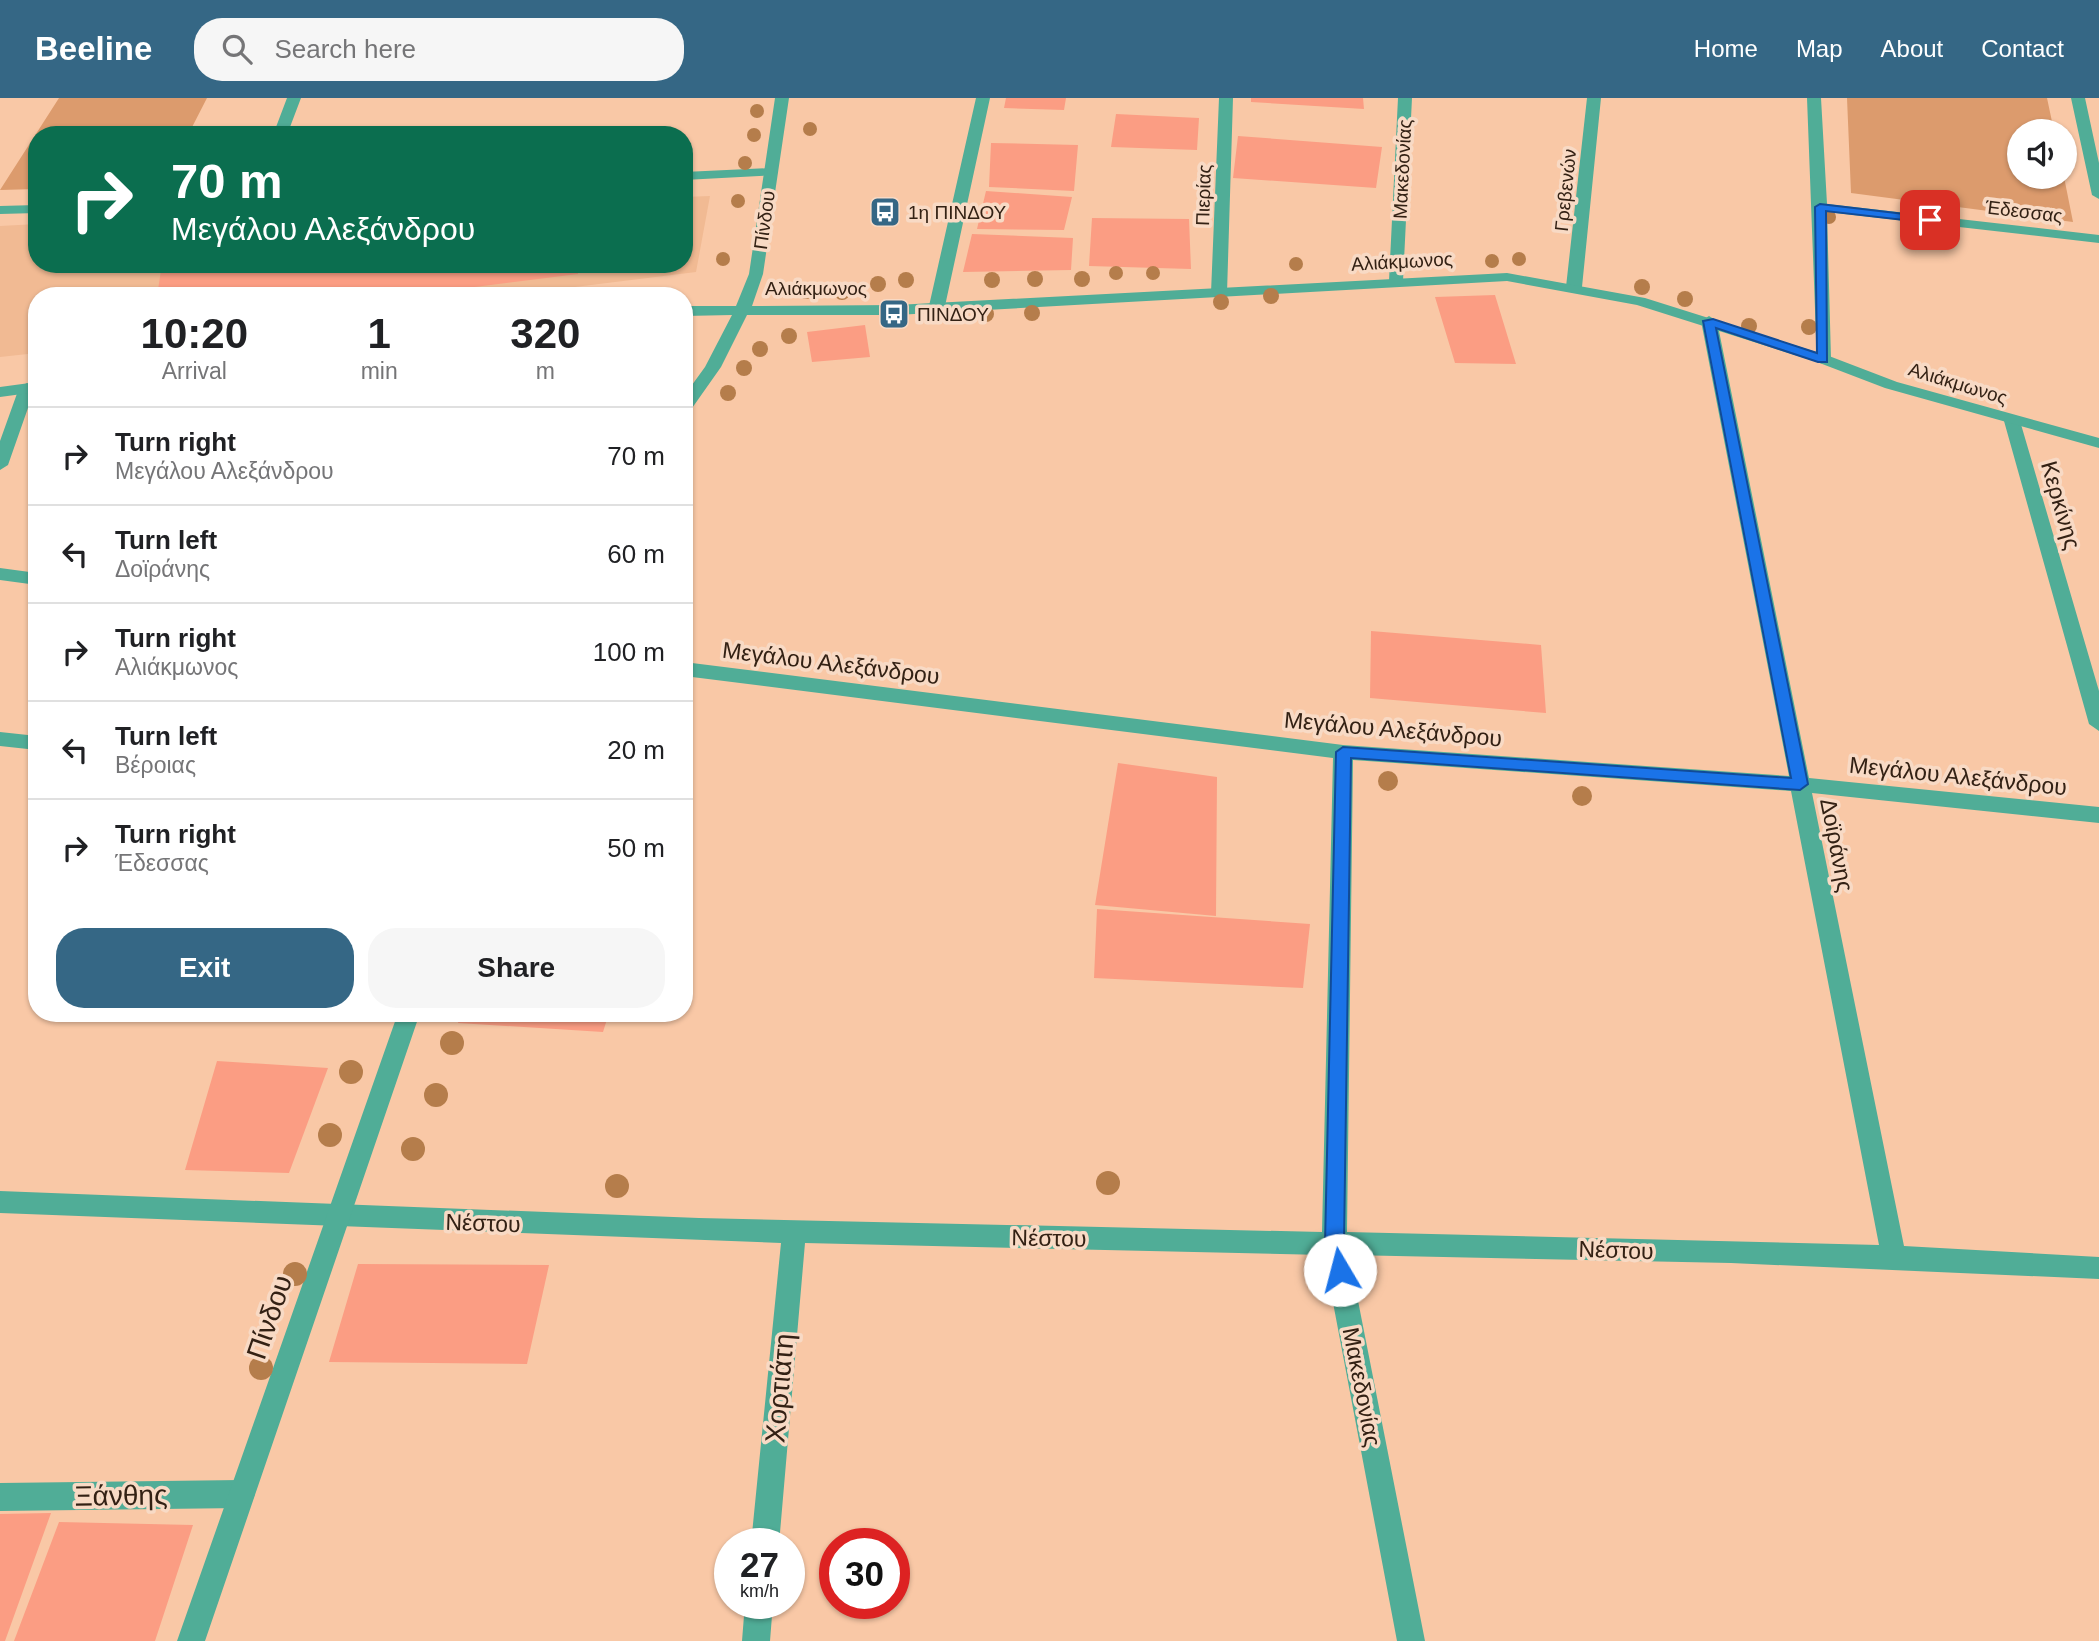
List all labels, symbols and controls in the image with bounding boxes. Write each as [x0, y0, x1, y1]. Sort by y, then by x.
search box [194, 18, 684, 81]
text: Beeline [35, 30, 152, 67]
icon: search [218, 30, 256, 68]
text: Search here [274, 34, 416, 64]
text: Home [1694, 35, 1758, 62]
text: Map [1796, 35, 1843, 62]
text: About [1881, 35, 1943, 62]
text: Contact [1981, 35, 2064, 62]
street label: Μακεδονίας [1389, 119, 1416, 219]
map controls [2007, 119, 2077, 189]
button: sound [2007, 119, 2077, 189]
street label: Γρεβενών [1551, 148, 1580, 232]
icon: right [56, 154, 147, 245]
text: 70 m [171, 154, 283, 208]
street label: Πιερίας [1192, 164, 1215, 226]
street label: Πίνδου [750, 189, 779, 251]
pin [1900, 190, 1960, 250]
bus stop icon: 1η ΠΙΝΔΟΥ [868, 195, 902, 229]
street label: Έδεσσας [1983, 196, 2064, 227]
icon: arrive [1911, 201, 1949, 239]
place label: 1η ΠΙΝΔΟΥ [908, 202, 1007, 223]
text: Μεγάλου Αλεξάνδρου [171, 211, 475, 247]
street label: Αλιάκμωνος [1351, 248, 1453, 275]
street label: Αλιάκμωνος [765, 278, 867, 299]
bus stop icon: ΠΙΝΔΟΥ [877, 297, 911, 331]
place label: ΠΙΝΔΟΥ [917, 304, 989, 325]
text: 10:20 [141, 310, 248, 357]
text: 1 [367, 310, 391, 357]
text: 320 [510, 310, 580, 357]
text: Arrival [162, 358, 227, 384]
text: min [361, 358, 398, 384]
text: m [536, 358, 555, 384]
street label: Αλιάκμωνος [1906, 359, 2010, 408]
text: Turn right [115, 427, 236, 457]
icon: right [56, 437, 94, 475]
text: 70 m [607, 441, 665, 471]
text: Μεγάλου Αλεξάνδρου [115, 458, 334, 484]
street label: Κερκίνης [2036, 458, 2086, 552]
text: Turn left [115, 525, 217, 555]
icon: left [56, 535, 94, 573]
text: 60 m [607, 539, 665, 569]
text: Δοϊράνης [115, 556, 210, 582]
text: Turn right [115, 623, 236, 653]
icon: right [56, 633, 94, 671]
text: 100 m [593, 637, 665, 667]
street label: Μεγάλου Αλεξάνδρου [721, 637, 941, 689]
text: Αλιάκμωνος [115, 654, 238, 680]
street label: Μεγάλου Αλεξάνδρου [1283, 707, 1503, 751]
text: Turn left [115, 721, 217, 751]
icon: left [56, 731, 94, 769]
text: 20 m [607, 735, 665, 765]
text: Βέροιας [115, 752, 196, 778]
street label: Μεγάλου Αλεξάνδρου [1848, 752, 2068, 800]
street label: Δοϊράνης [1815, 796, 1859, 894]
text: Turn right [115, 819, 236, 849]
icon: right [56, 829, 94, 867]
text: 50 m [607, 833, 665, 863]
text: Έδεσσας [115, 850, 209, 876]
button: Exit [56, 928, 354, 1008]
button: Share [368, 928, 665, 1008]
street label: Νέστου [445, 1209, 521, 1237]
street label: Νέστου [1011, 1224, 1087, 1252]
position arrow [1303, 1233, 1377, 1307]
street label: Νέστου [1578, 1236, 1654, 1264]
street label: Πίνδου [241, 1271, 298, 1363]
street label: Μακεδονίας [1338, 1325, 1386, 1449]
street label: Χορτιάτη [759, 1332, 800, 1444]
street label: Ξάνθης [74, 1479, 168, 1512]
speed limit sign: 30 [819, 1528, 910, 1619]
text: 27 [740, 1545, 779, 1584]
text: km/h [740, 1581, 779, 1601]

